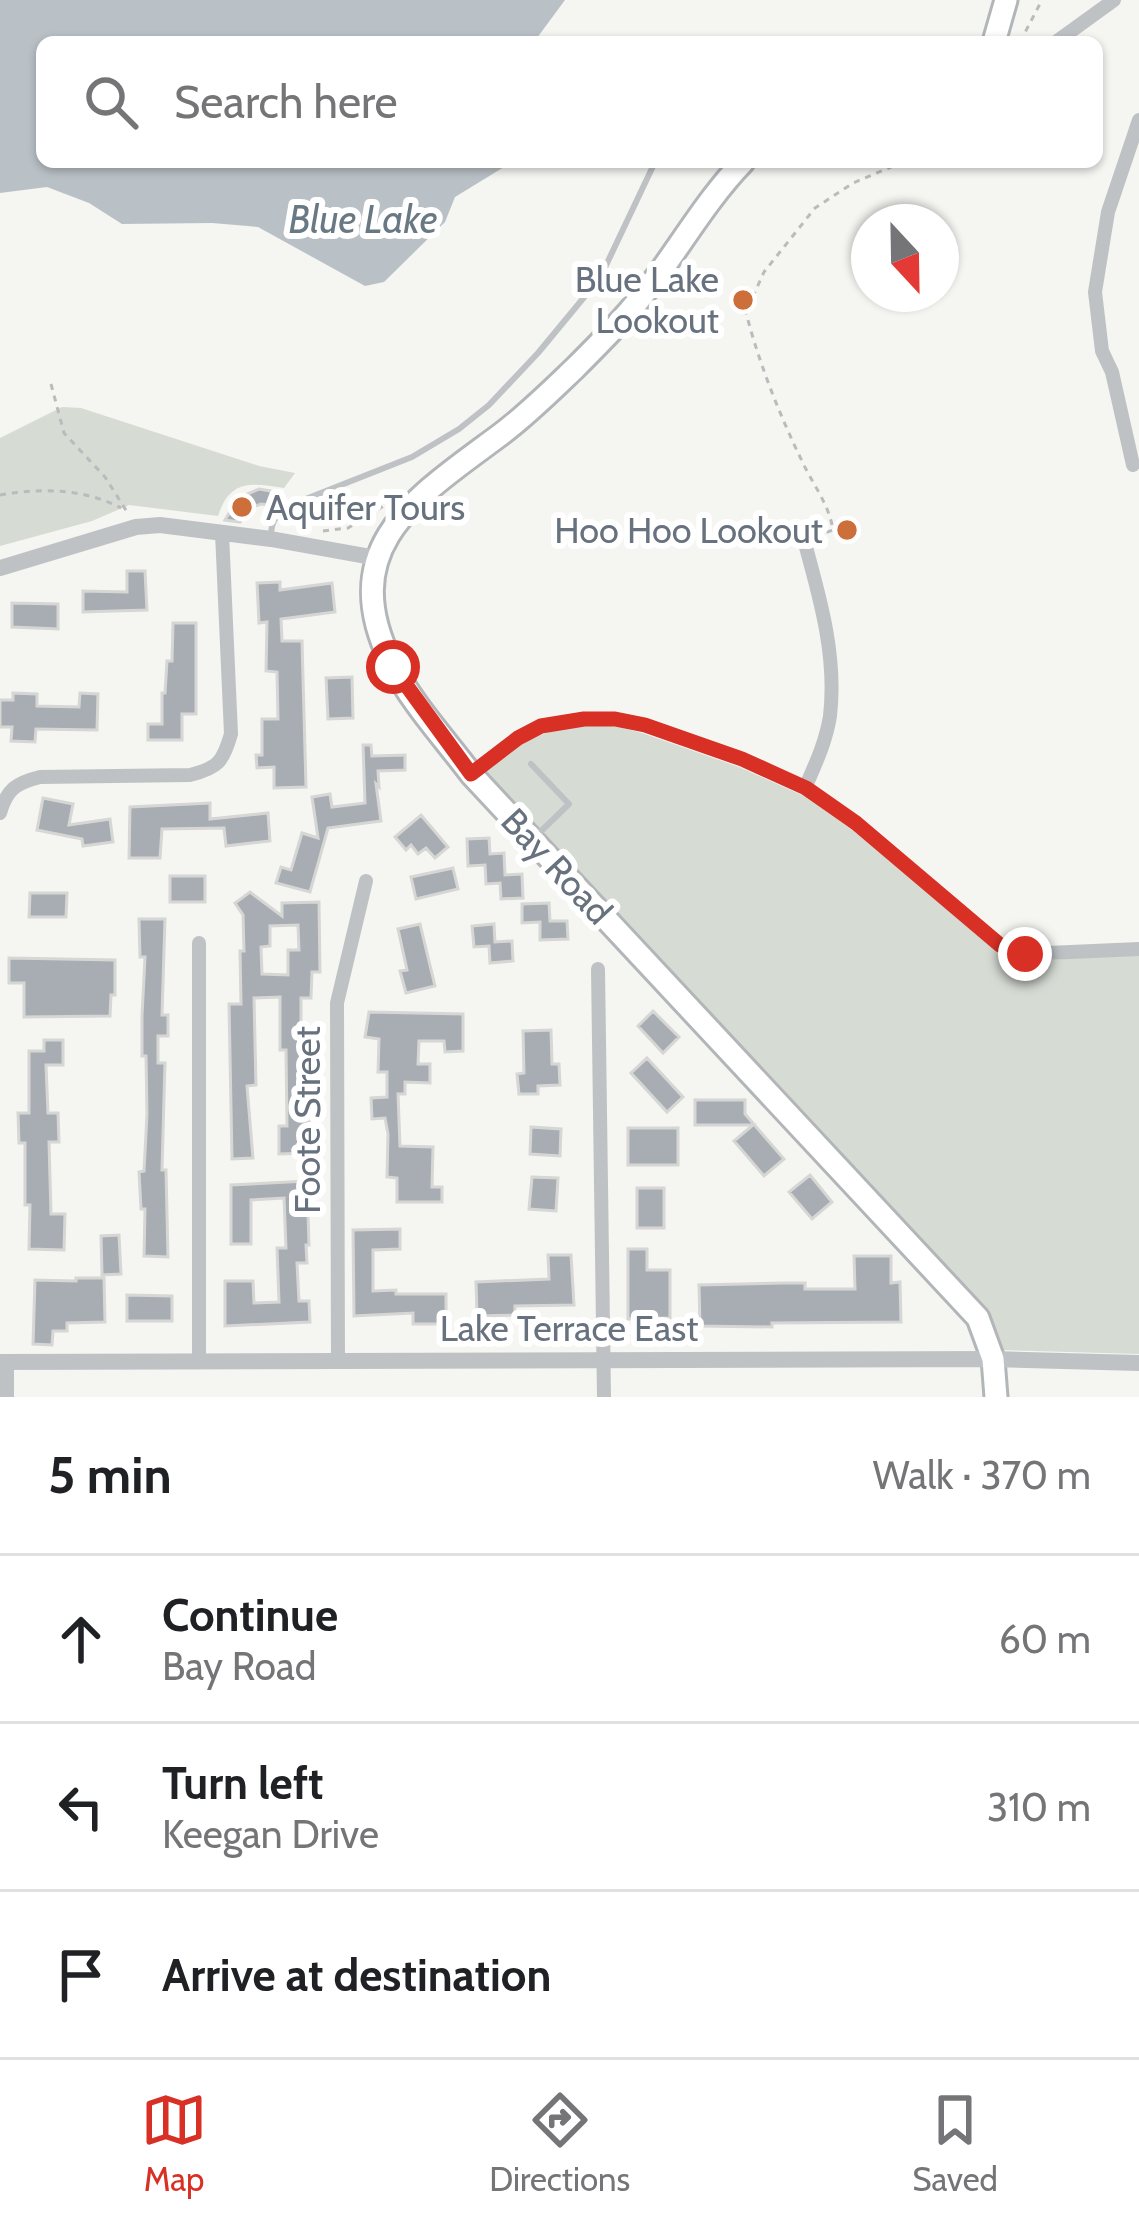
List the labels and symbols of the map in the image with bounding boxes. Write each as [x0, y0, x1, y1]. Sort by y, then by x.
water label: Blue Lake [288, 195, 438, 243]
north arrow [851, 204, 959, 312]
place label: Blue Lake Lookout [575, 257, 719, 342]
marker: Blue Lake Lookout [730, 287, 756, 313]
place label: Aquifer Tours [266, 485, 465, 529]
marker: Aquifer Tours [229, 494, 255, 520]
place label: Hoo Hoo Lookout [554, 508, 823, 552]
marker: Hoo Hoo Lookout [834, 517, 860, 543]
route start [366, 640, 420, 694]
street label: Bay Road [492, 799, 622, 933]
route end [998, 927, 1052, 981]
street label: Foote Street [285, 1026, 329, 1214]
street label: Lake Terrace East [440, 1306, 698, 1350]

